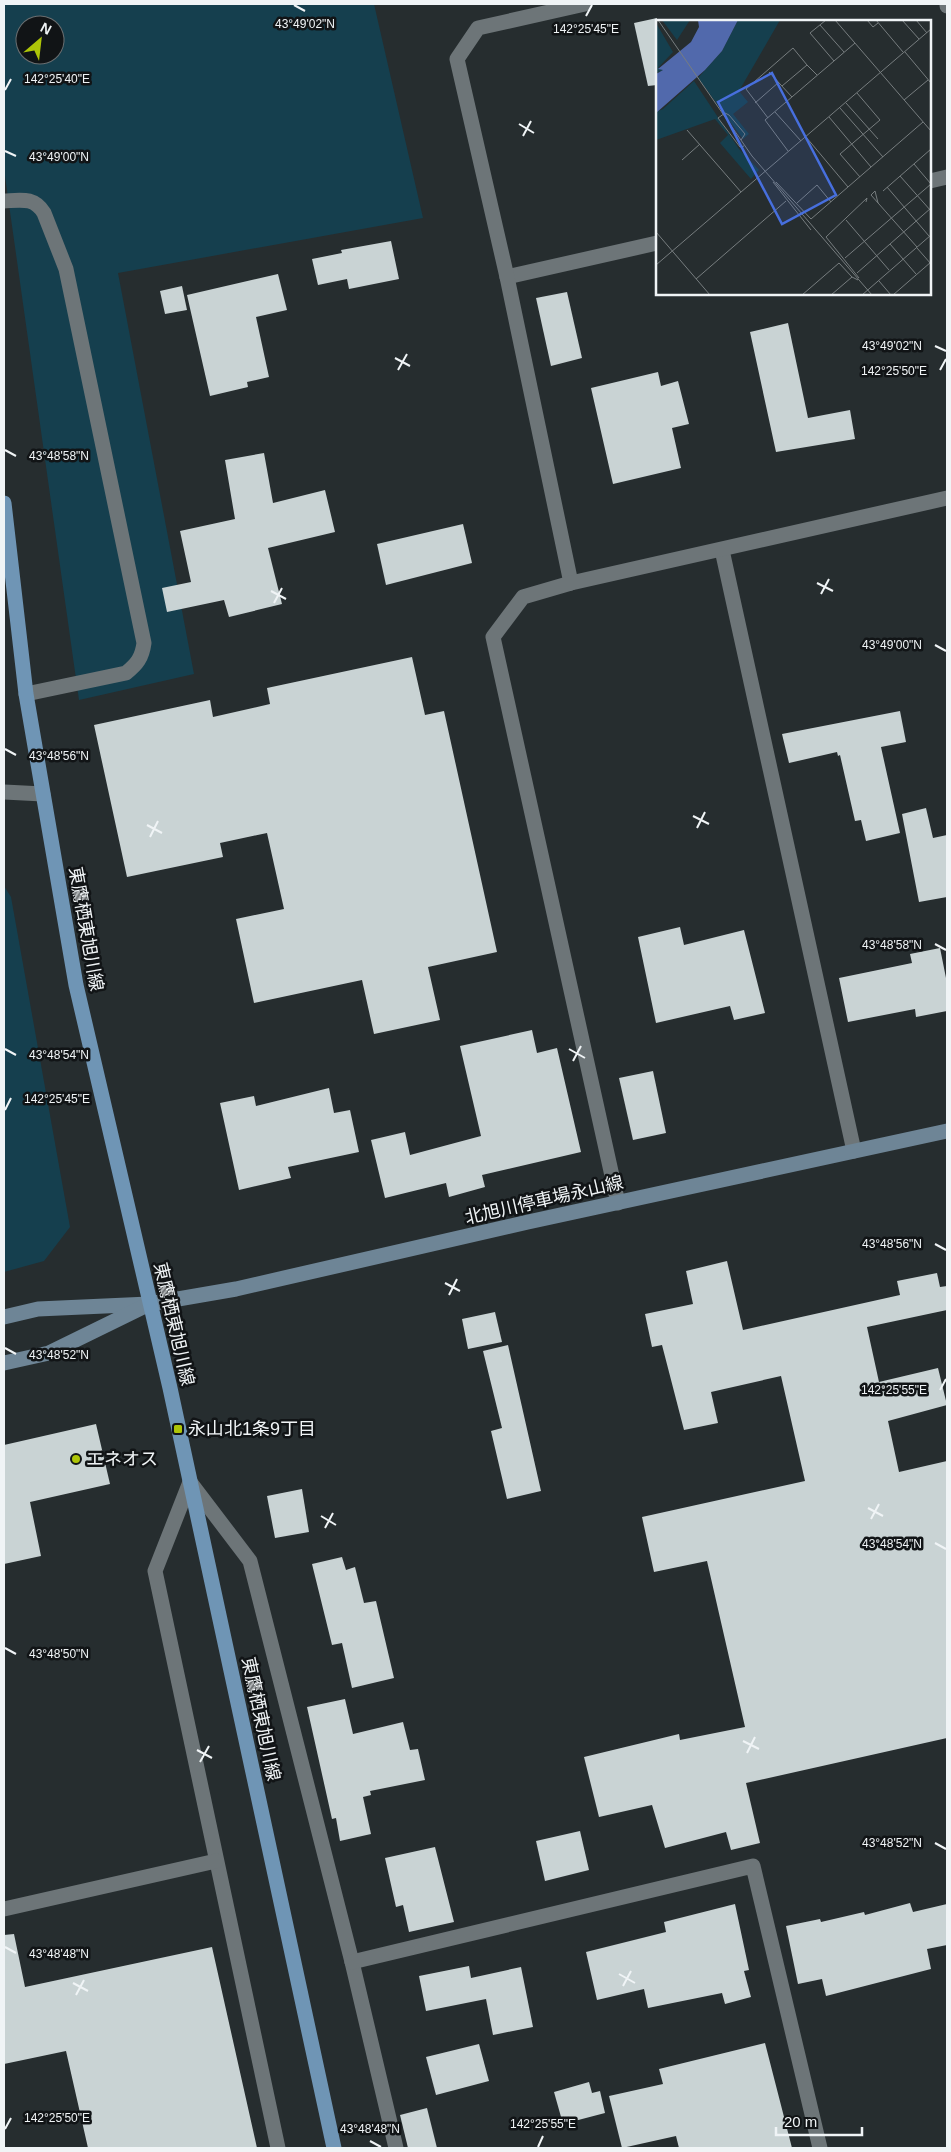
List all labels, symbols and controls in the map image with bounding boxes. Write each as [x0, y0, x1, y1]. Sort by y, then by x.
north arrow [15, 15, 65, 65]
text: 43°49'02"N [275, 17, 335, 31]
text: N [38, 19, 54, 38]
inset map [656, 20, 931, 295]
text: 142°25'45"E [553, 22, 619, 36]
text: 142°25'40"E [24, 72, 90, 86]
text: 43°49'00"N [29, 150, 89, 164]
text: 43°49'02"N [862, 339, 922, 353]
text: 142°25'50"E [861, 364, 927, 378]
text: 43°48'58"N [29, 449, 89, 463]
text: 43°49'00"N [862, 638, 922, 652]
text: 43°48'56"N [29, 749, 89, 763]
street label: 東鷹栖東旭川線 [65, 865, 107, 993]
text: 43°48'58"N [862, 938, 922, 952]
text: 43°48'54"N [29, 1048, 89, 1062]
text: 142°25'45"E [24, 1092, 90, 1106]
street label: 北旭川停車場永山線 [463, 1172, 625, 1228]
text: 43°48'56"N [862, 1237, 922, 1251]
street label: 東鷹栖東旭川線 [150, 1260, 198, 1388]
text: 43°48'52"N [29, 1348, 89, 1362]
text: 142°25'55"E [861, 1383, 927, 1397]
place label: 永山北1条9丁目 [188, 1419, 316, 1439]
marker: 永山北1条9丁目 [172, 1423, 184, 1435]
place label: エネオス [86, 1449, 158, 1469]
marker: エネオス [70, 1453, 82, 1465]
text: 43°48'54"N [862, 1537, 922, 1551]
text: 43°48'50"N [29, 1647, 89, 1661]
street label: 東鷹栖東旭川線 [238, 1655, 284, 1783]
text: 43°48'52"N [862, 1836, 922, 1850]
text: 43°48'48"N [29, 1947, 89, 1961]
scale bar [776, 2104, 862, 2136]
text: 142°25'50"E [24, 2111, 90, 2125]
text: 20 m [784, 2113, 817, 2130]
text: 142°25'55"E [510, 2117, 576, 2131]
text: 43°48'48"N [340, 2122, 400, 2136]

